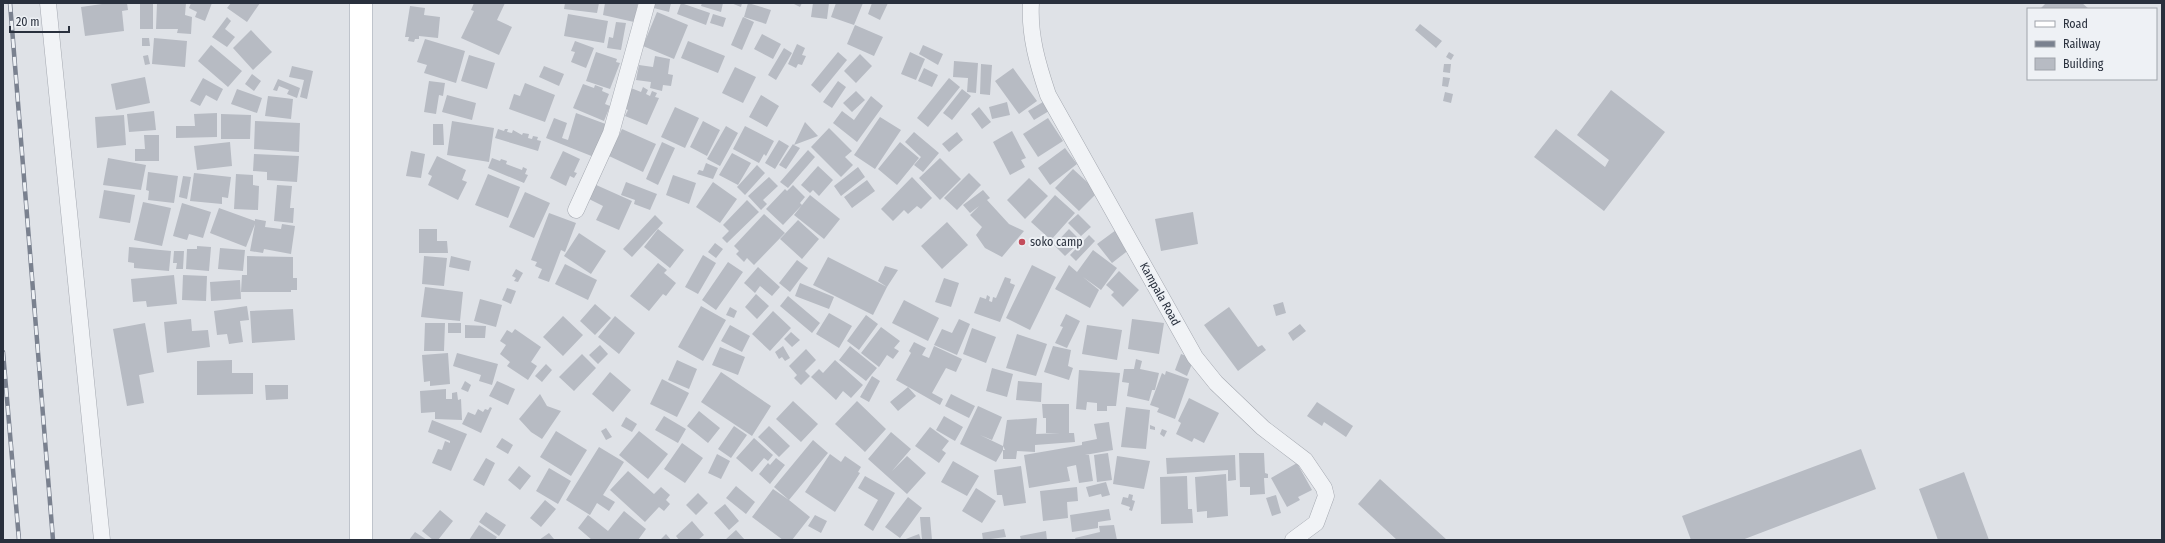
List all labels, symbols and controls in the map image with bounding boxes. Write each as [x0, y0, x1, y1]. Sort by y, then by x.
scale bar [10, 8, 69, 34]
legend [2027, 8, 2157, 80]
text: 20 m [16, 15, 40, 29]
text: Road [2063, 17, 2088, 31]
text: Railway [2063, 37, 2101, 51]
text: Building [2063, 57, 2104, 71]
place label: soko camp [1030, 235, 1083, 249]
marker: soko camp [1017, 237, 1027, 247]
street label: Kampala Road [1137, 260, 1183, 328]

